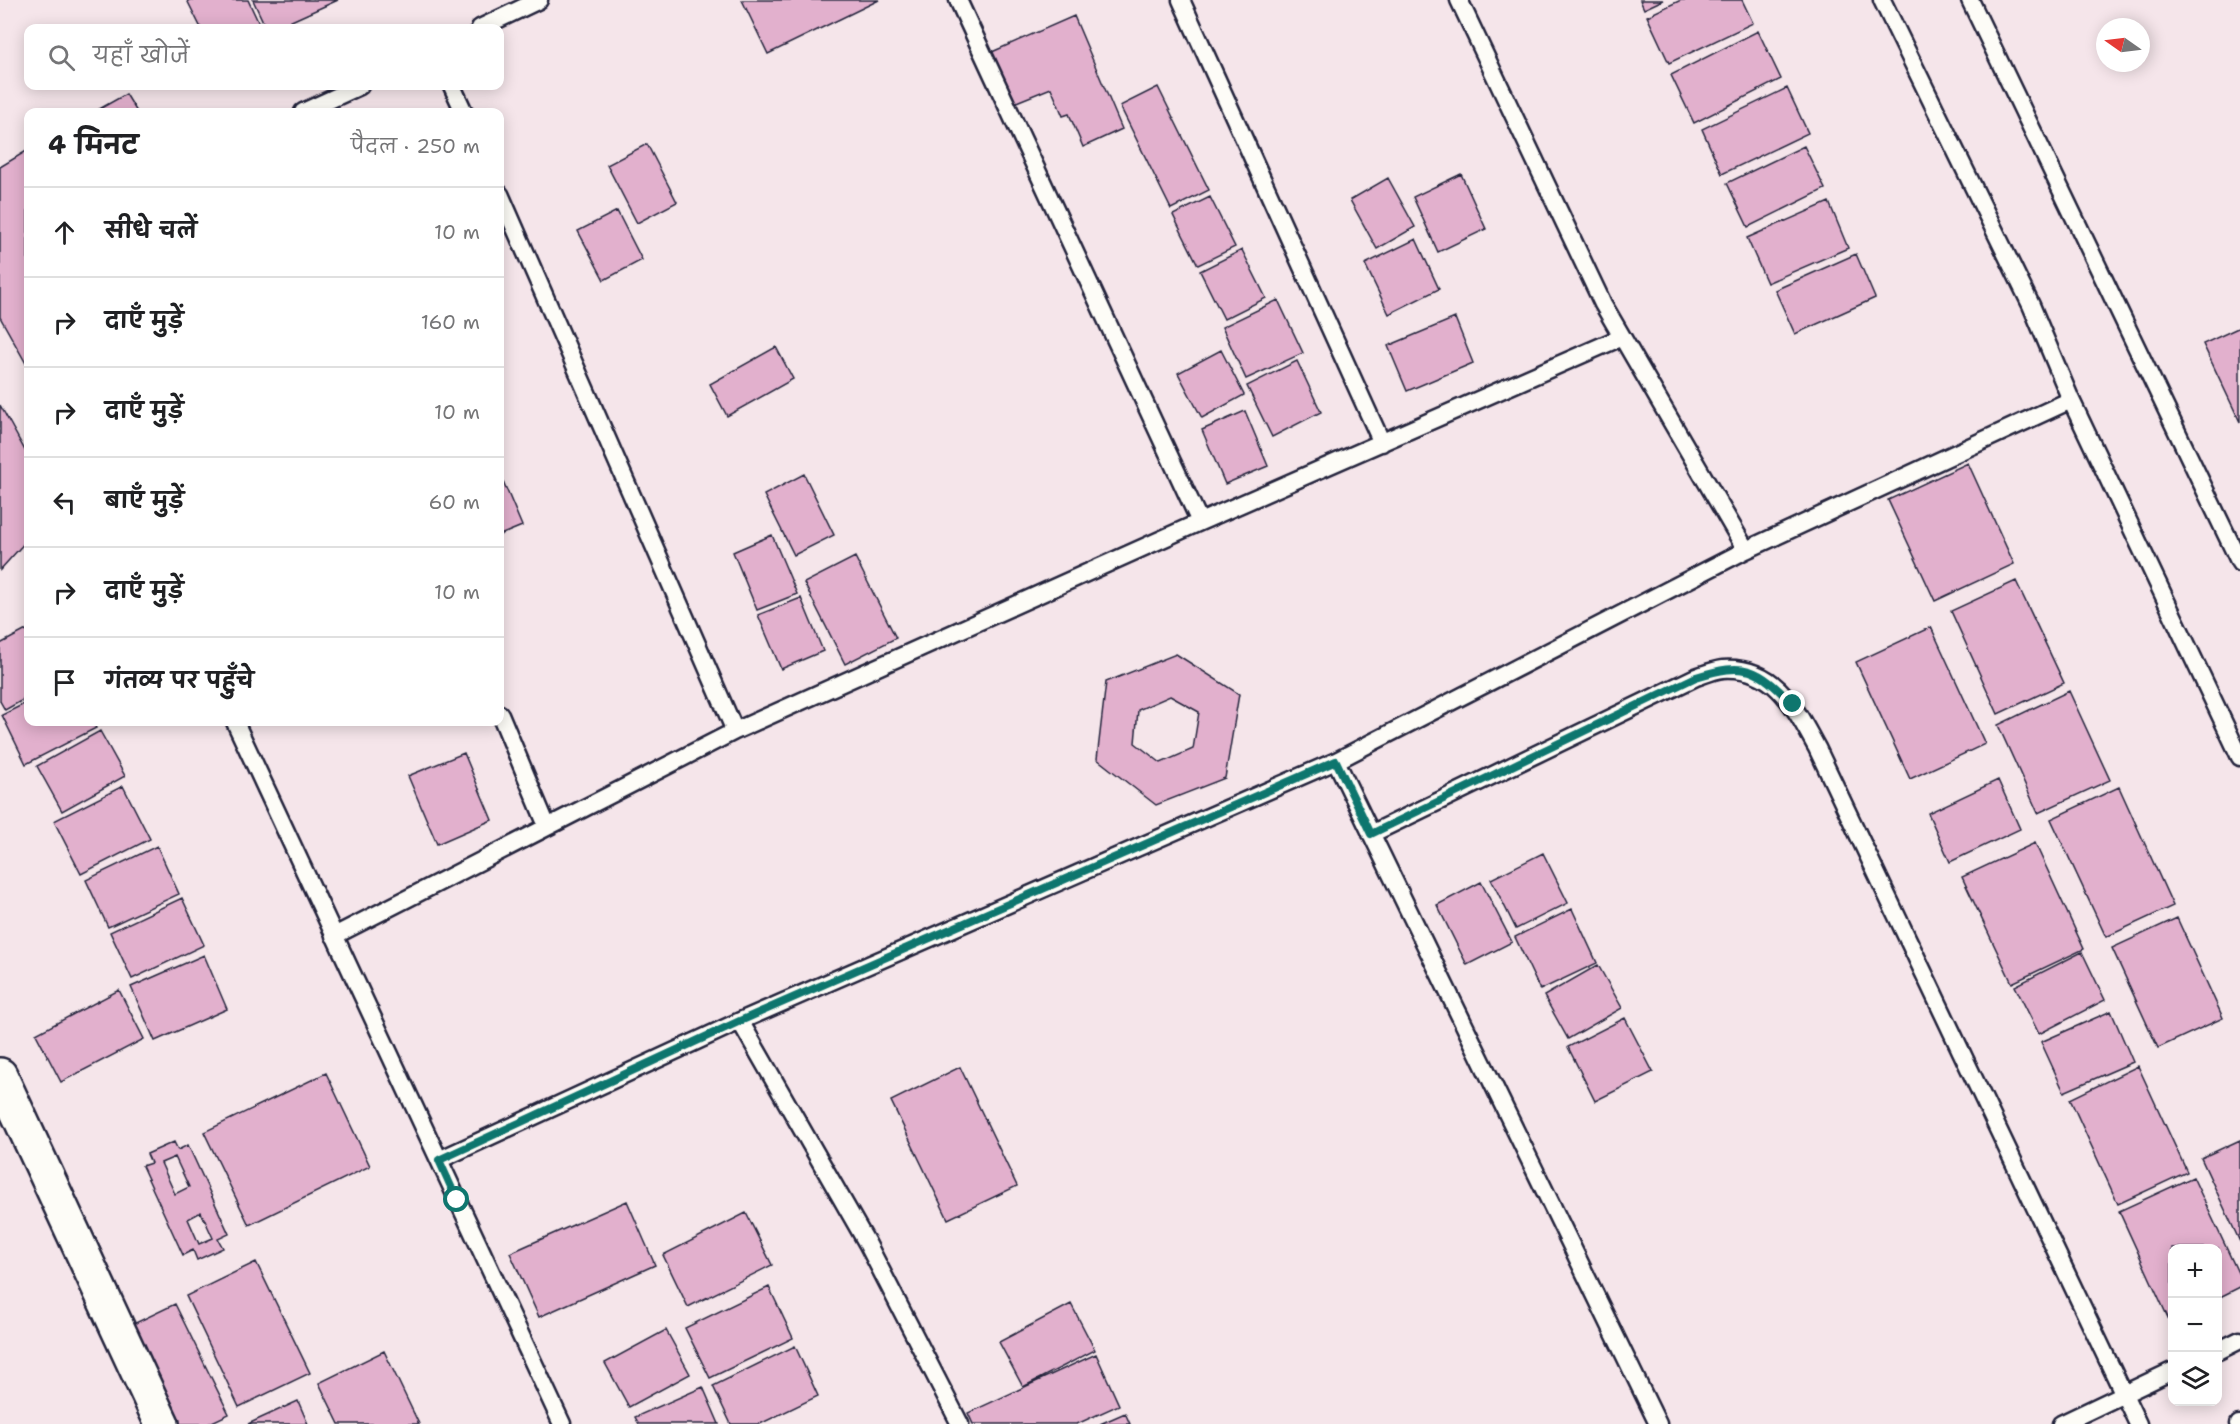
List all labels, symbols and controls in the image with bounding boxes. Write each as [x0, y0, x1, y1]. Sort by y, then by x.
north arrow [2096, 18, 2150, 72]
search box [24, 24, 504, 90]
icon: search [45, 41, 78, 74]
text: यहाँ खोजें [93, 41, 189, 70]
text: 4 मिनट [48, 127, 138, 162]
text: पैदल · 250 m [351, 133, 480, 159]
icon: ahead [48, 216, 81, 249]
text: सीधे चलें [105, 216, 197, 245]
text: 10 m [434, 219, 480, 245]
icon: right [48, 306, 81, 339]
text: दाएँ मुड़ें [105, 306, 184, 335]
text: 160 m [421, 309, 480, 335]
icon: right [48, 396, 81, 429]
text: दाएँ मुड़ें [105, 396, 184, 425]
text: 10 m [434, 399, 480, 425]
icon: left [48, 486, 81, 519]
text: बाएँ मुड़ें [105, 486, 184, 515]
text: 60 m [428, 489, 480, 515]
icon: right [48, 576, 81, 609]
text: दाएँ मुड़ें [105, 576, 184, 605]
text: 10 m [434, 579, 480, 605]
icon: arrive [48, 666, 81, 699]
text: गंतव्य पर पहुँचे [105, 666, 254, 695]
route end [1779, 690, 1805, 716]
route start [443, 1186, 469, 1212]
map controls [2168, 1244, 2222, 1406]
button: + [2168, 1244, 2222, 1298]
button: − [2168, 1298, 2222, 1352]
button: layers [2168, 1352, 2222, 1406]

